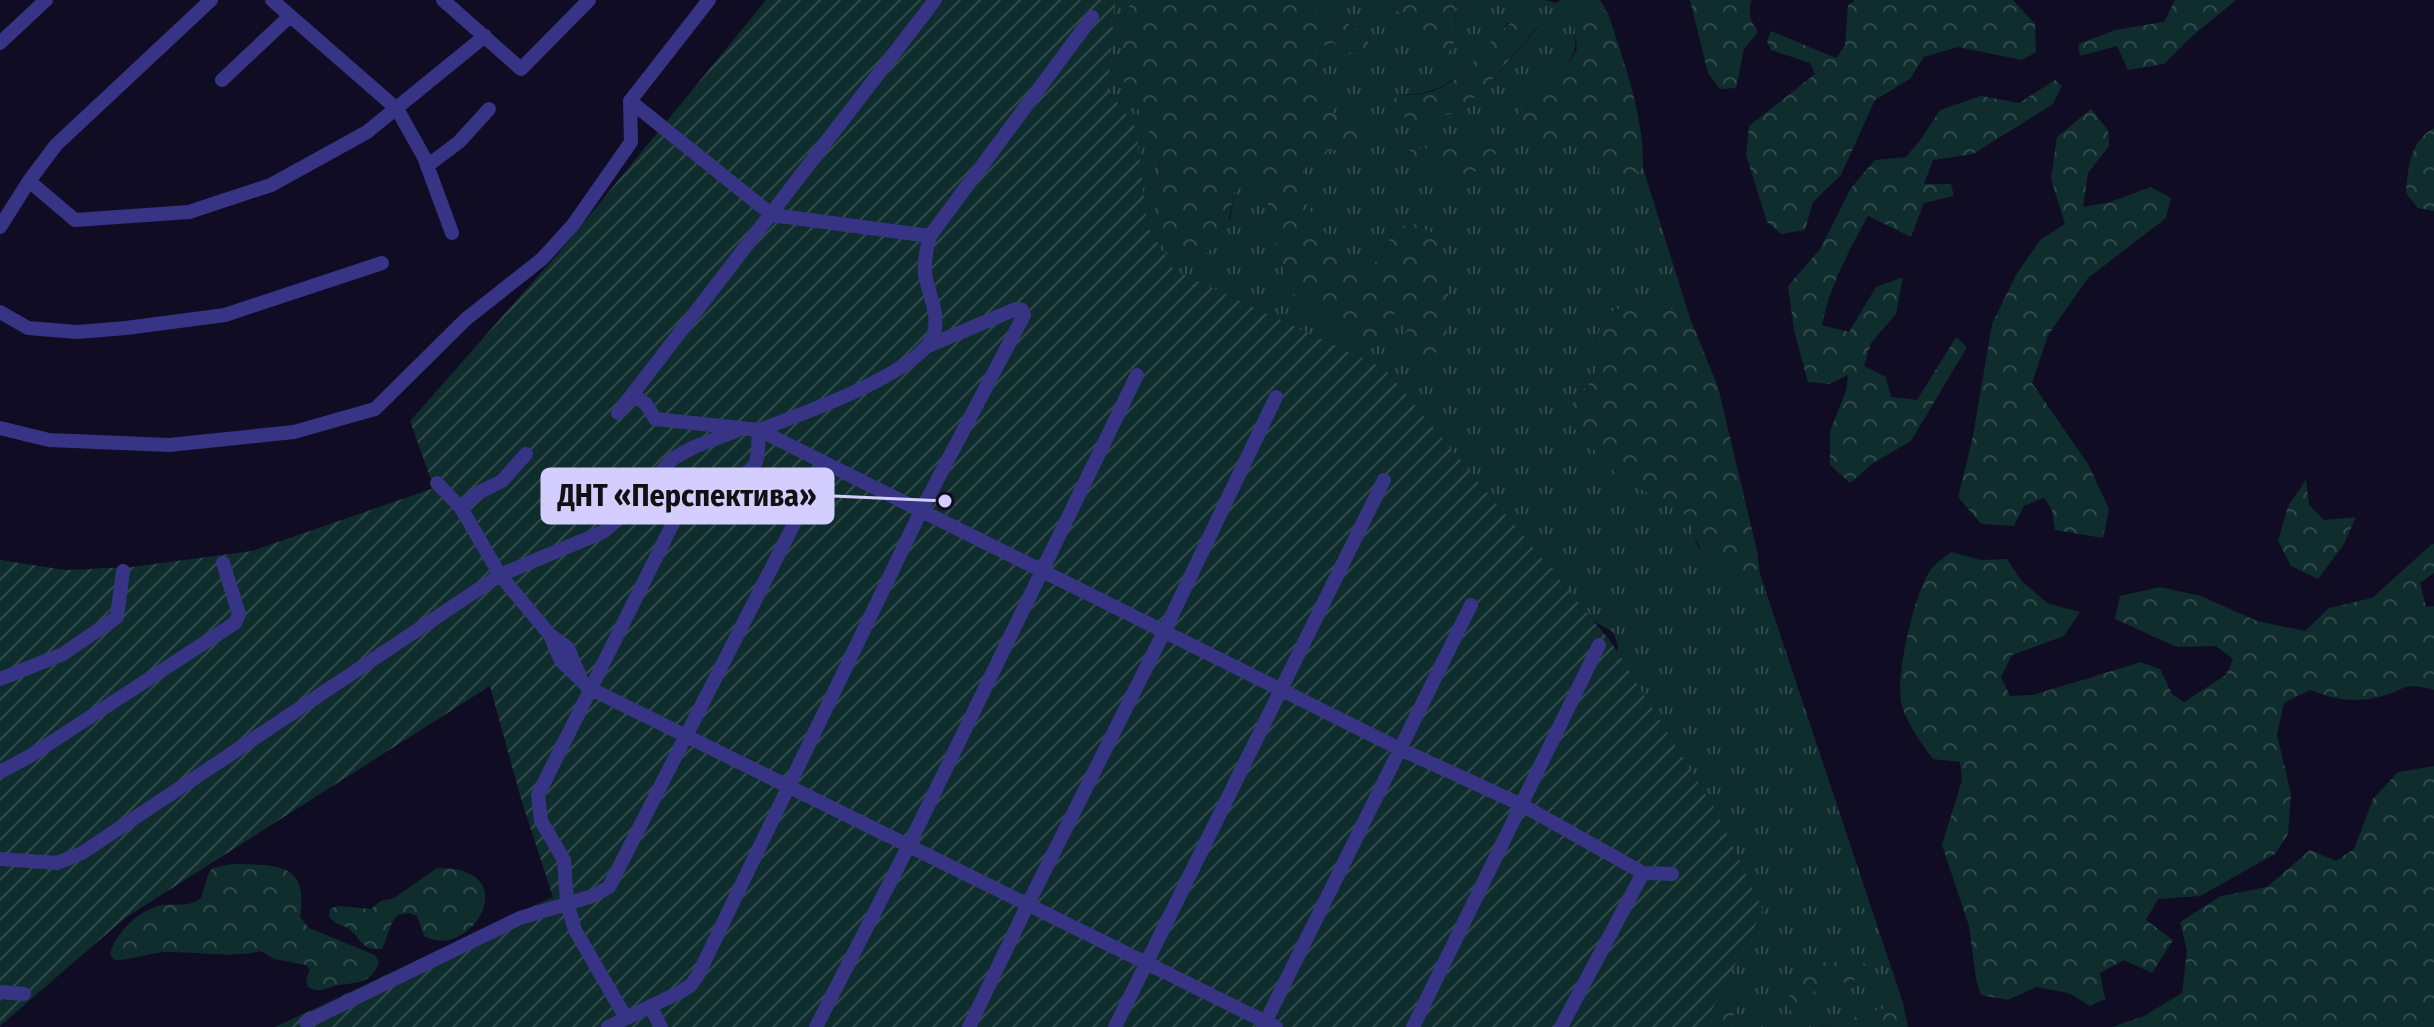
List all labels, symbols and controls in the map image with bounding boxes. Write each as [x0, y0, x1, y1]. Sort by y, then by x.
callout: ДНТ «Перспектива» [542, 469, 833, 523]
text: ДНТ «Перспектива» [556, 478, 817, 514]

